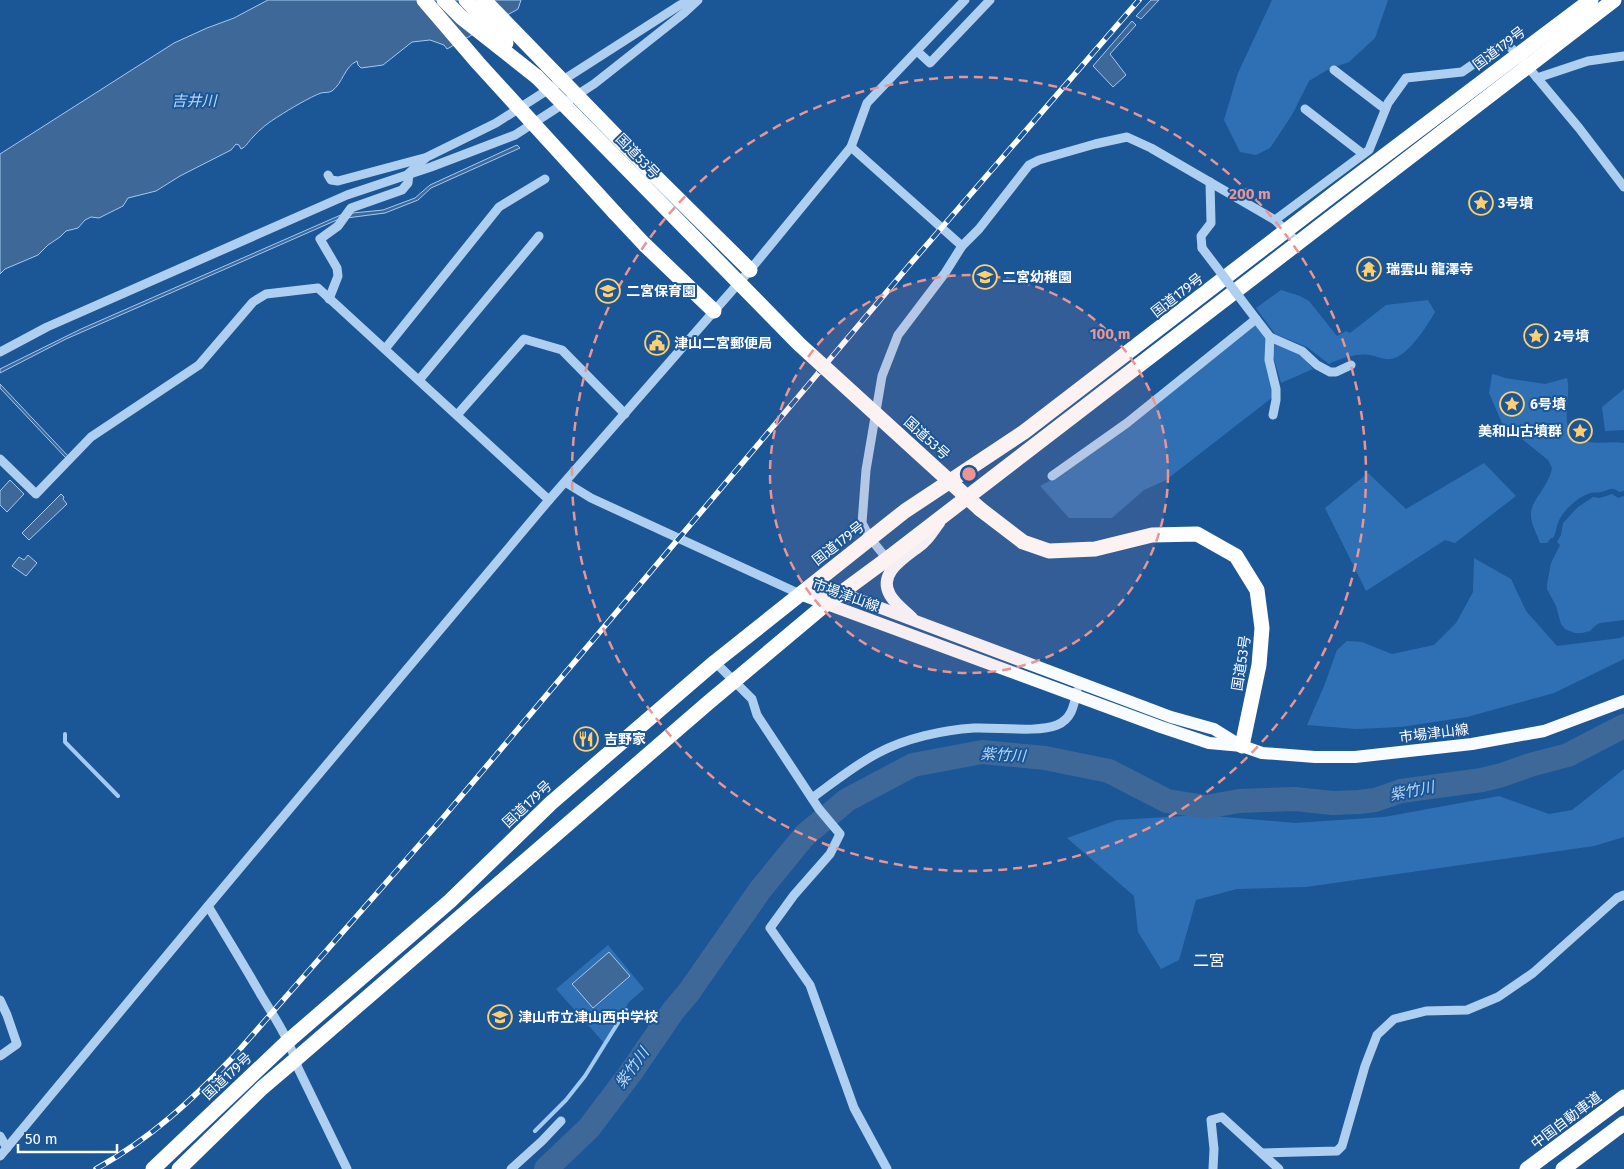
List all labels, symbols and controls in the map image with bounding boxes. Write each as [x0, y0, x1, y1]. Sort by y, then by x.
street label: 国道179号 [1470, 23, 1529, 74]
water label: 吉井川 [171, 92, 218, 110]
street label: 国道53号 [612, 130, 663, 182]
text: 200 m [1229, 185, 1271, 203]
place icon: 3号墳 [1468, 190, 1494, 216]
place label: 3号墳 [1497, 195, 1533, 212]
temple icon: 瑞雲山 龍澤寺 [1356, 256, 1382, 282]
place label: 瑞雲山 龍澤寺 [1386, 261, 1473, 278]
school or university icon: 二宮幼稚園 [972, 264, 998, 290]
place label: 二宮幼稚園 [1002, 269, 1072, 286]
street label: 国道179号 [1148, 270, 1207, 321]
school or university icon: 二宮保育園 [595, 278, 621, 304]
place label: 二宮保育園 [626, 283, 696, 300]
place icon: 2号墳 [1523, 323, 1549, 349]
text: 100 m [1090, 325, 1130, 343]
place label: 2号墳 [1554, 328, 1589, 345]
public building icon: 津山二宮郵便局 [644, 330, 670, 356]
place label: 津山二宮郵便局 [674, 335, 772, 352]
place icon: 6号墳 [1499, 391, 1525, 417]
place label: 6号墳 [1530, 396, 1566, 413]
street label: 国道53号 [900, 413, 953, 463]
place icon: 美和山古墳群 [1567, 418, 1593, 444]
place label: 美和山古墳群 [1478, 423, 1562, 440]
centre of rings [960, 465, 978, 483]
street label: 国道179号 [809, 518, 868, 569]
street label: 市場津山線 [810, 576, 882, 615]
street label: 国道53号 [1229, 634, 1254, 692]
street label: 市場津山線 [1398, 721, 1470, 746]
restaurant icon: 吉野家 [573, 726, 599, 752]
place label: 吉野家 [604, 731, 646, 748]
water label: 紫竹川 [980, 745, 1028, 765]
street label: 国道179号 [499, 777, 556, 832]
water label: 紫竹川 [1388, 777, 1438, 804]
district label: 二宮 [1193, 951, 1225, 970]
school or university icon: 津山市立津山西中学校 [487, 1004, 513, 1030]
place label: 津山市立津山西中学校 [518, 1009, 658, 1026]
water label: 紫竹川 [611, 1043, 654, 1091]
street label: 国道179号 [199, 1049, 256, 1104]
street label: 中国自動車道 [1528, 1088, 1605, 1152]
scale bar [18, 1122, 116, 1154]
text: 50 m [25, 1130, 58, 1148]

